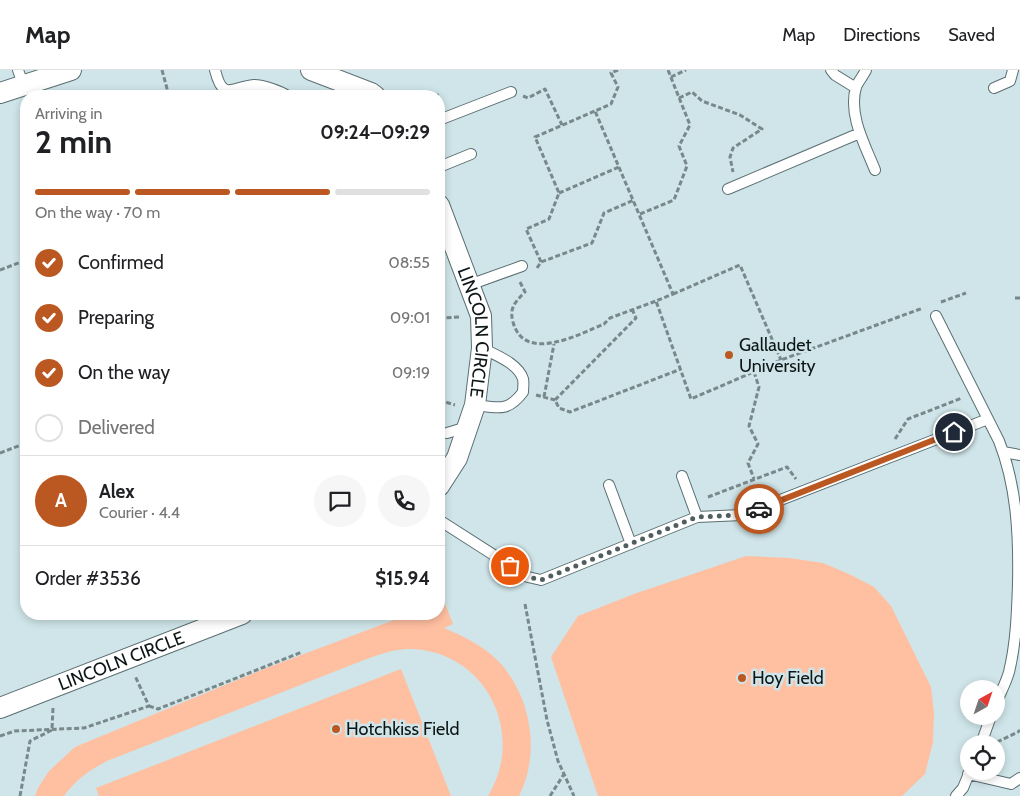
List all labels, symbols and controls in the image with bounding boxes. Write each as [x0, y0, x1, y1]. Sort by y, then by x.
text: Map [25, 20, 71, 49]
text: Map [782, 24, 815, 46]
text: Directions [843, 24, 920, 46]
text: Saved [948, 24, 995, 46]
text: Arriving in [35, 104, 102, 123]
text: 09:24–09:29 [320, 121, 430, 144]
text: 2 min [35, 122, 112, 161]
text: On the way · 70 m [35, 203, 160, 222]
icon: check [35, 249, 63, 277]
text: Confirmed [78, 251, 164, 274]
text: 08:55 [388, 253, 430, 272]
street label: LINCOLN CIRCLE [453, 264, 493, 399]
icon: check [35, 304, 63, 332]
text: Preparing [78, 306, 154, 329]
text: 09:01 [390, 308, 430, 327]
place label: Gallaudet University [739, 334, 816, 377]
marker: Gallaudet University [723, 349, 735, 361]
icon: check [35, 359, 63, 387]
text: On the way [78, 361, 170, 384]
text: 09:19 [392, 363, 430, 382]
pin [933, 411, 975, 453]
text: Delivered [78, 416, 155, 439]
icon: home [940, 418, 968, 446]
button: chat [314, 475, 366, 527]
button: phone [378, 475, 430, 527]
text: Alex [99, 480, 135, 503]
courier [734, 484, 784, 534]
text: A [55, 489, 67, 512]
icon: car [745, 495, 773, 523]
text: Courier · 4.4 [99, 503, 180, 522]
pin [489, 545, 531, 587]
icon: bag [496, 552, 524, 580]
text: Order #3536 [35, 567, 141, 590]
text: $15.94 [375, 567, 430, 590]
street label: LINCOLN CIRCLE [55, 627, 187, 695]
place label: Hoy Field [752, 667, 824, 689]
marker: Hoy Field [736, 672, 748, 684]
north arrow [960, 680, 1005, 725]
map controls [960, 680, 1005, 780]
place label: Hotchkiss Field [346, 718, 459, 740]
marker: Hotchkiss Field [330, 723, 342, 735]
button: locate [960, 735, 1005, 780]

